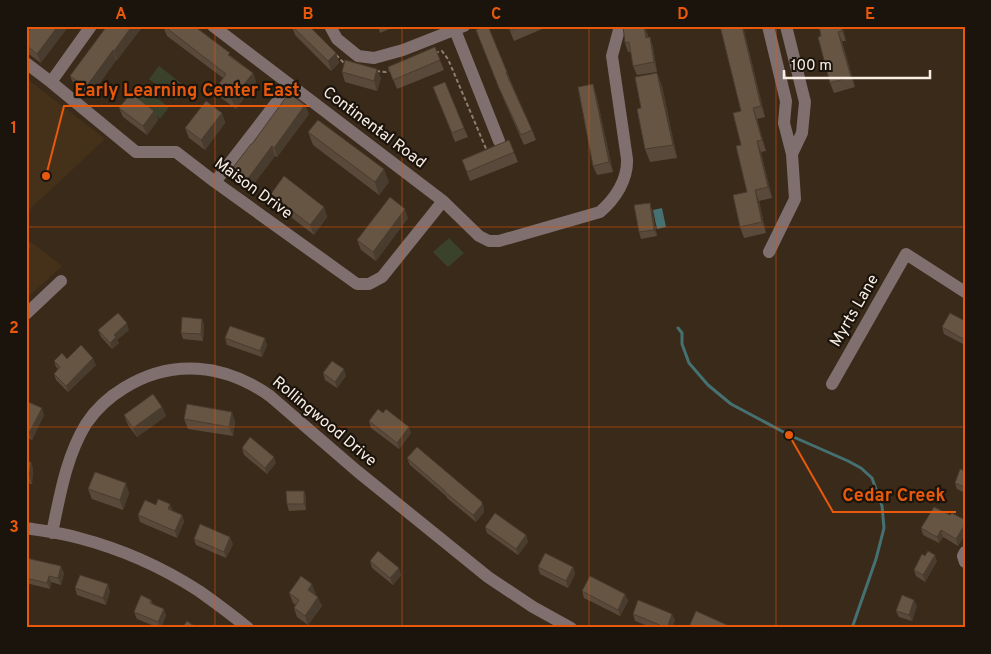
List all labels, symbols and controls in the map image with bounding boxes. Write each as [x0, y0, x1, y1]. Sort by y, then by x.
text: A [115, 5, 127, 25]
text: B [302, 5, 314, 25]
text: C [491, 5, 501, 25]
text: D [677, 5, 689, 25]
text: E [865, 5, 875, 25]
scale bar [784, 48, 930, 80]
text: 100 m [791, 57, 832, 76]
callout: Early Learning Center East [64, 73, 310, 106]
text: Early Learning Center East [74, 80, 300, 103]
street label: Continental Road [318, 83, 430, 173]
text: 1 [11, 119, 17, 139]
street label: Maison Drive [210, 154, 296, 224]
street label: Myrts Lane [826, 271, 884, 351]
text: 2 [9, 319, 19, 339]
street label: Rollingwood Drive [268, 372, 380, 472]
callout: Cedar Creek [833, 479, 956, 512]
text: Cedar Creek [842, 485, 946, 508]
text: 3 [9, 518, 19, 538]

